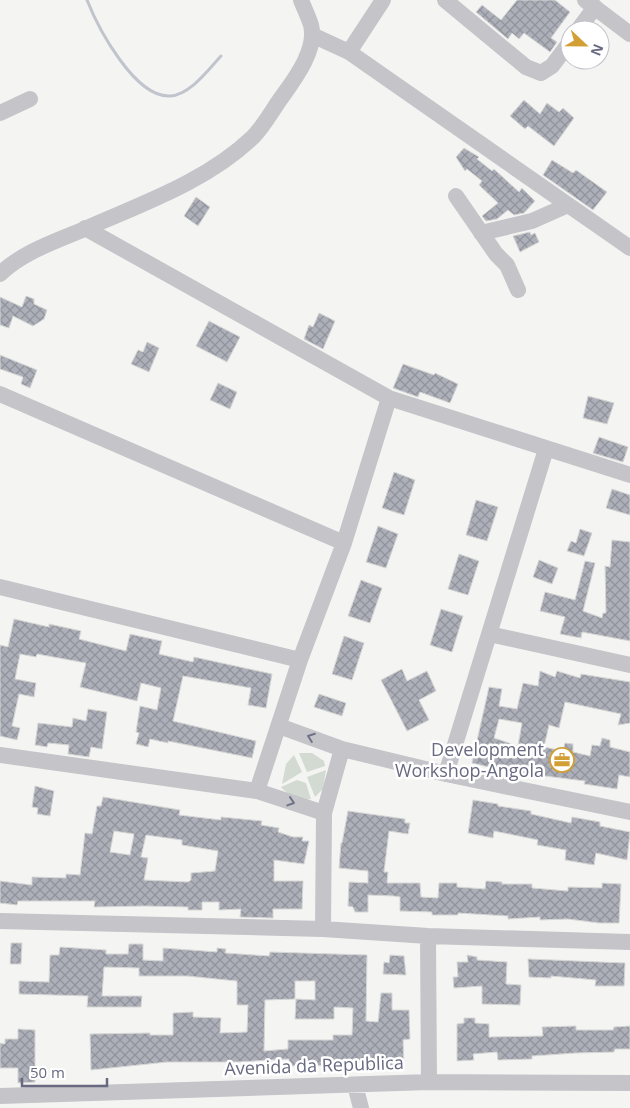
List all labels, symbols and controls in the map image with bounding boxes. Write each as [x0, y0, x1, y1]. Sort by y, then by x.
north arrow [560, 20, 610, 70]
text: N [587, 41, 608, 59]
one-way arrow [307, 733, 315, 743]
place label: Development Workshop-Angola [395, 737, 544, 782]
office icon: Development Workshop-Angola [549, 747, 575, 773]
one-way arrow [286, 796, 294, 806]
street label: Avenida da Republica [224, 1050, 404, 1080]
scale bar [22, 1056, 108, 1088]
text: 50 m [30, 1062, 65, 1082]

